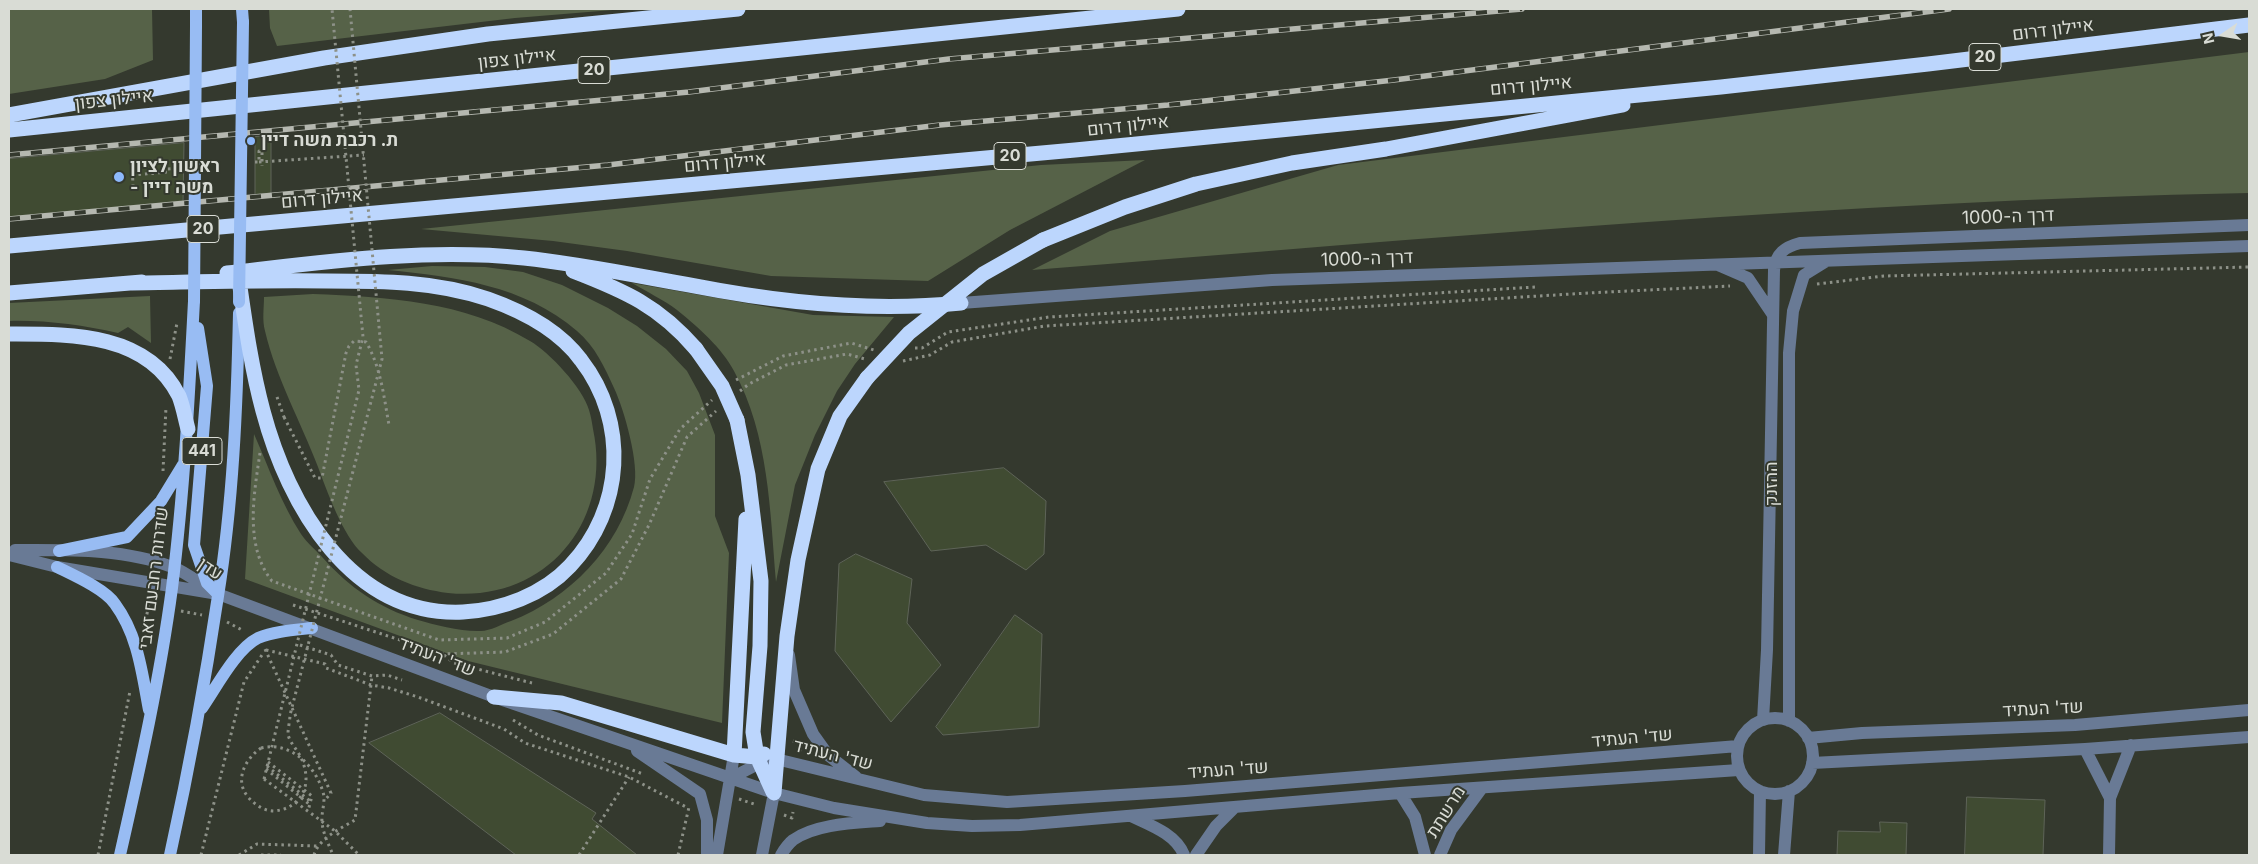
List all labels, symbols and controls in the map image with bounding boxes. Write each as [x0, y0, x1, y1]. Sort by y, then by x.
north arrow [2198, 10, 2248, 60]
street label: איילון דרום [2011, 14, 2095, 46]
text: N [2198, 31, 2217, 46]
street label: איילון צפון [477, 44, 557, 74]
road number: 20 [1969, 44, 2001, 70]
road number: 20 [578, 56, 610, 84]
street label: איילון דרום [1489, 72, 1573, 100]
street label: איילון צפון [74, 85, 154, 115]
street label: איילון דרום [1086, 111, 1170, 141]
place label: ת. רכבת משה דיין [261, 130, 398, 152]
marker: ת. רכבת משה דיין [245, 135, 257, 147]
road number: 20 [994, 142, 1026, 170]
street label: איילון דרום [683, 149, 767, 177]
place label: ראשון לציון - משה דיין [130, 156, 220, 198]
marker: ראשון לציון - משה דיין [112, 170, 126, 184]
street label: איילון דרום [280, 185, 364, 213]
street label: דרך ה-1000 [1961, 205, 2055, 229]
road number: 20 [187, 215, 219, 242]
street label: דרך ה-1000 [1320, 247, 1414, 271]
road number: 441 [182, 438, 222, 464]
street label: ההזנק [1761, 461, 1783, 507]
street label: שדרות רחבעם זאבי [135, 506, 173, 650]
street label: עדן [194, 553, 226, 585]
street label: שד' העתיד [395, 632, 479, 682]
street label: שד' העתיד [2002, 696, 2084, 722]
street label: שד' העתיד [1591, 724, 1673, 752]
street label: שד' העתיד [791, 735, 875, 775]
street label: שד' העתיד [1187, 756, 1269, 784]
street label: מרשתת [1422, 782, 1470, 842]

